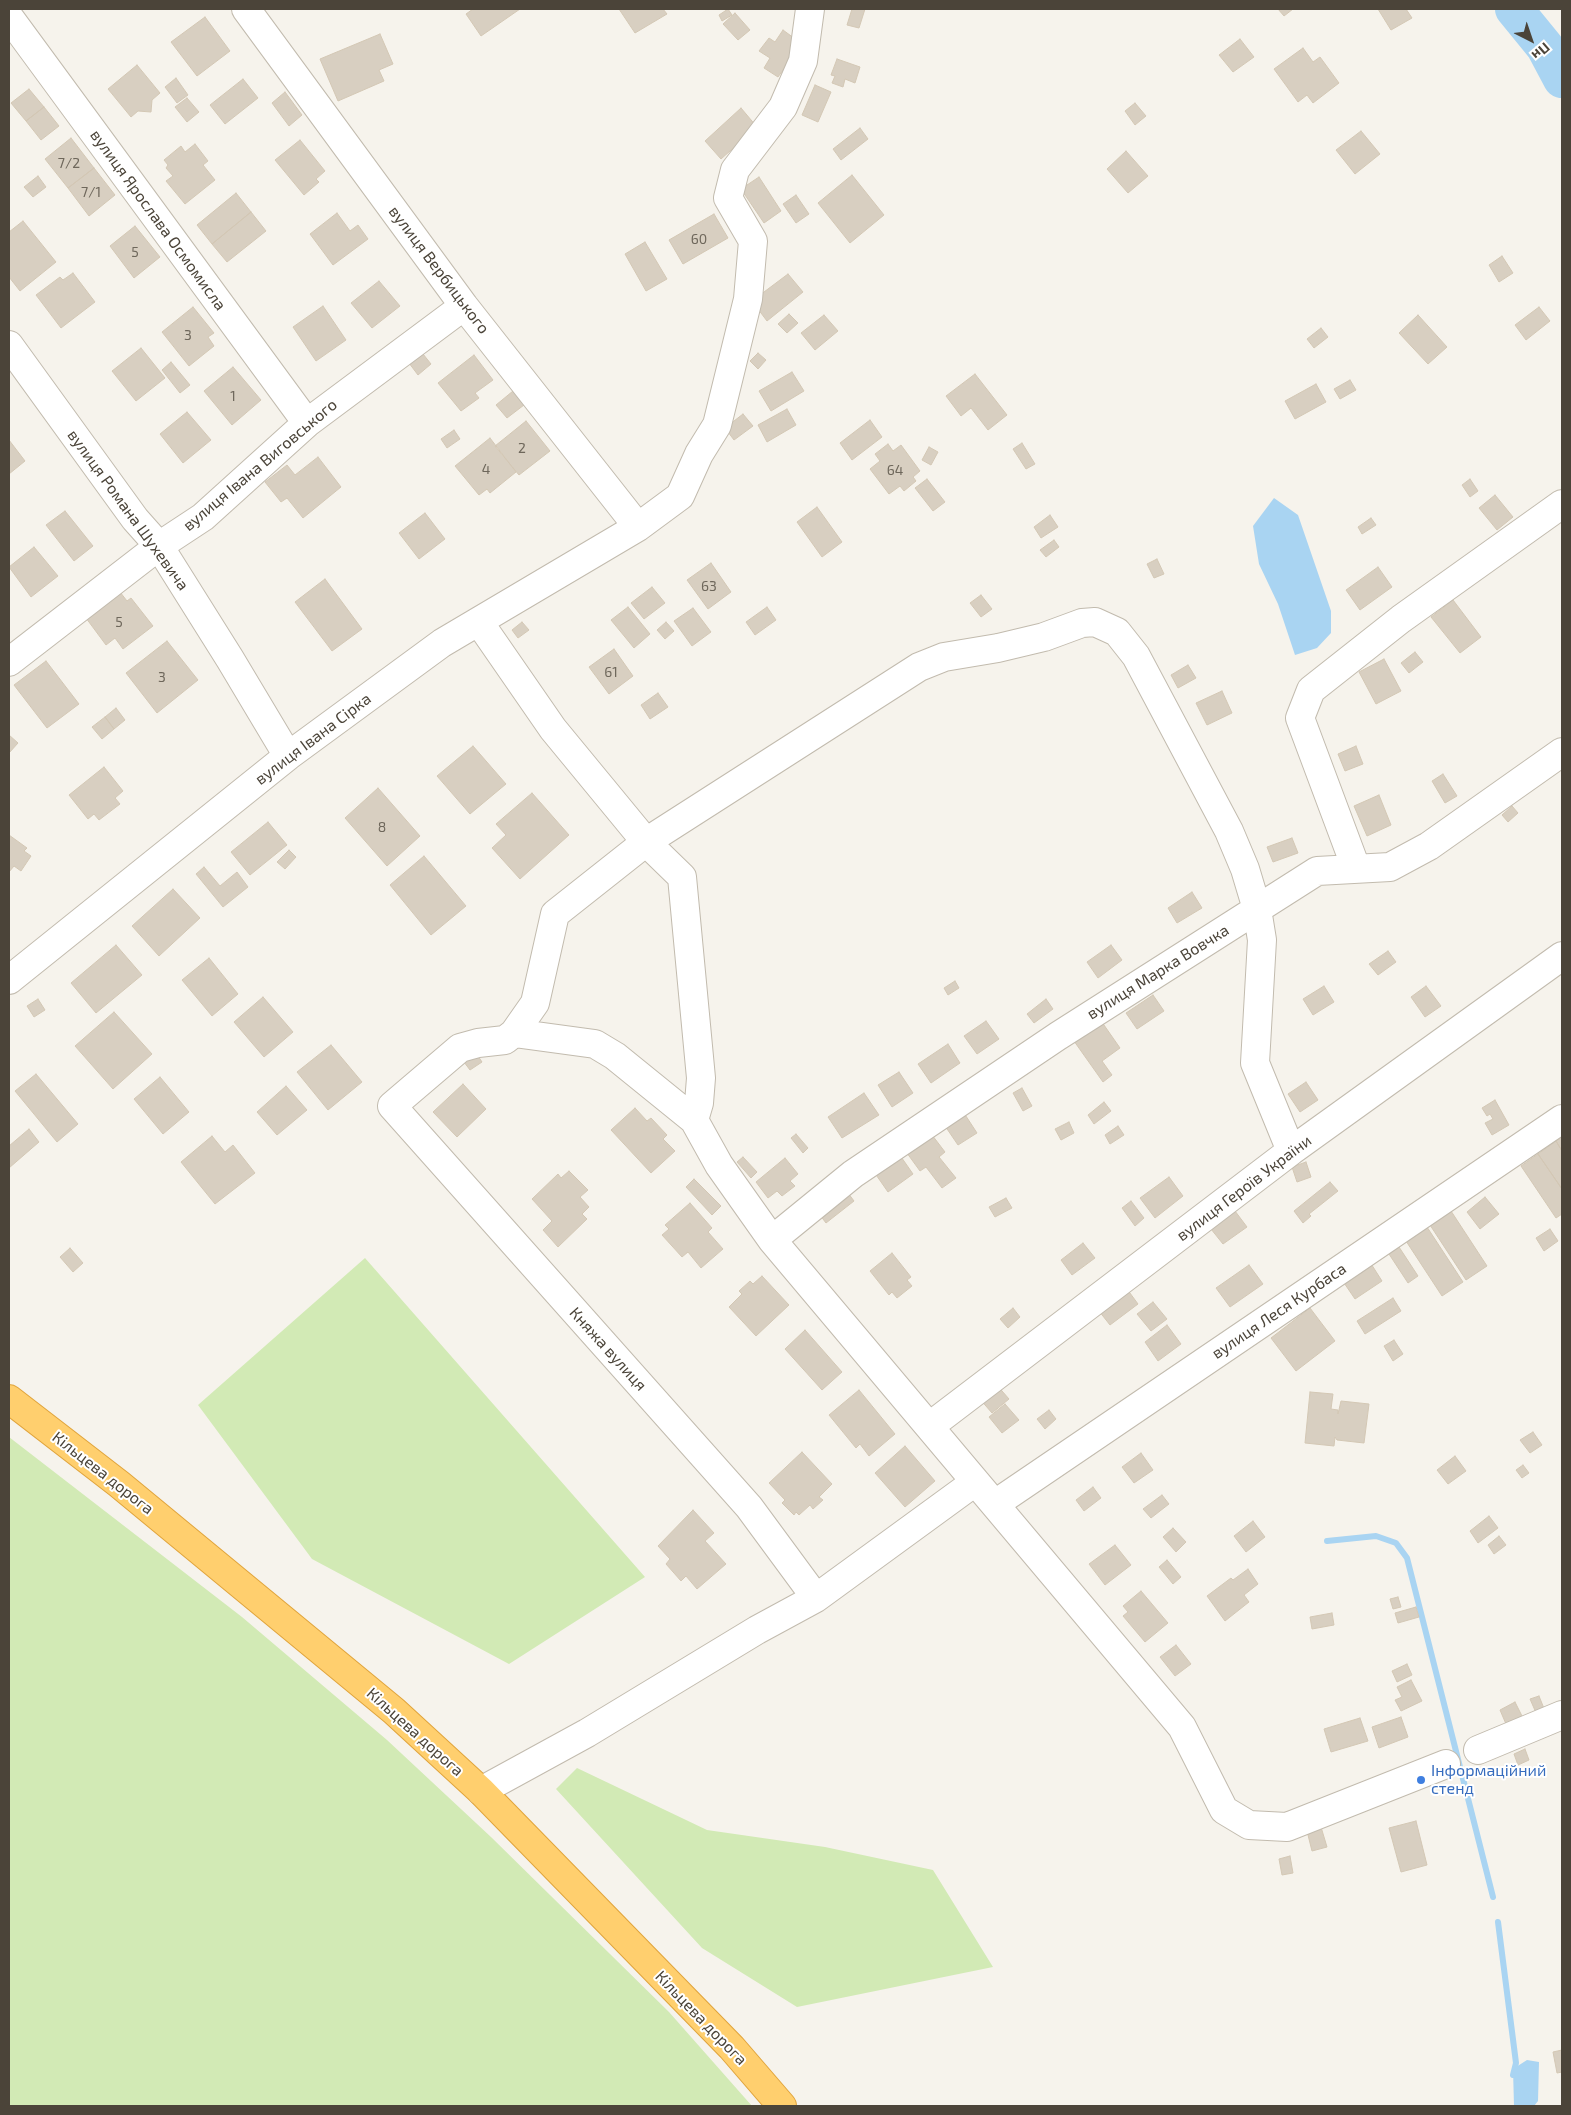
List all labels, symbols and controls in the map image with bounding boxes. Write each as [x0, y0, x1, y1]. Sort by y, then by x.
north arrow [1506, 15, 1556, 65]
text: Пн [1529, 39, 1554, 64]
street label: вулиця Ярослава Осмомисла [86, 126, 230, 314]
house number: 7/2 [58, 155, 80, 171]
house number: 7/1 [81, 184, 101, 200]
street label: вулиця Вербицького [385, 202, 493, 338]
house number: 60 [691, 231, 707, 247]
house number: 5 [131, 244, 139, 260]
house number: 3 [184, 327, 192, 343]
house number: 1 [230, 388, 236, 404]
street label: вулиця Івана Виговського [179, 395, 341, 535]
street label: вулиця Романа Шухевича [63, 426, 193, 594]
house number: 2 [518, 440, 526, 456]
house number: 4 [482, 461, 490, 477]
house number: 64 [887, 462, 903, 478]
house number: 63 [701, 578, 717, 594]
house number: 5 [115, 614, 123, 630]
house number: 61 [604, 664, 618, 680]
house number: 3 [158, 669, 166, 685]
street label: вулиця Івана Сірка [251, 689, 375, 789]
house number: 8 [378, 819, 386, 835]
street label: вулиця Марка Вовчка [1083, 920, 1233, 1024]
street label: вулиця Героїв України [1173, 1131, 1315, 1245]
street label: вулиця Леся Курбаса [1208, 1259, 1350, 1363]
street label: Княжа вулиця [565, 1303, 651, 1395]
street label: Кільцева дорога [48, 1427, 158, 1519]
street label: Кільцева дорога [363, 1684, 467, 1780]
place label: Інформаційний стенд [1431, 1761, 1546, 1799]
marker: Інформаційний стенд [1415, 1774, 1427, 1786]
street label: Кільцева дорога [651, 1967, 751, 2069]

